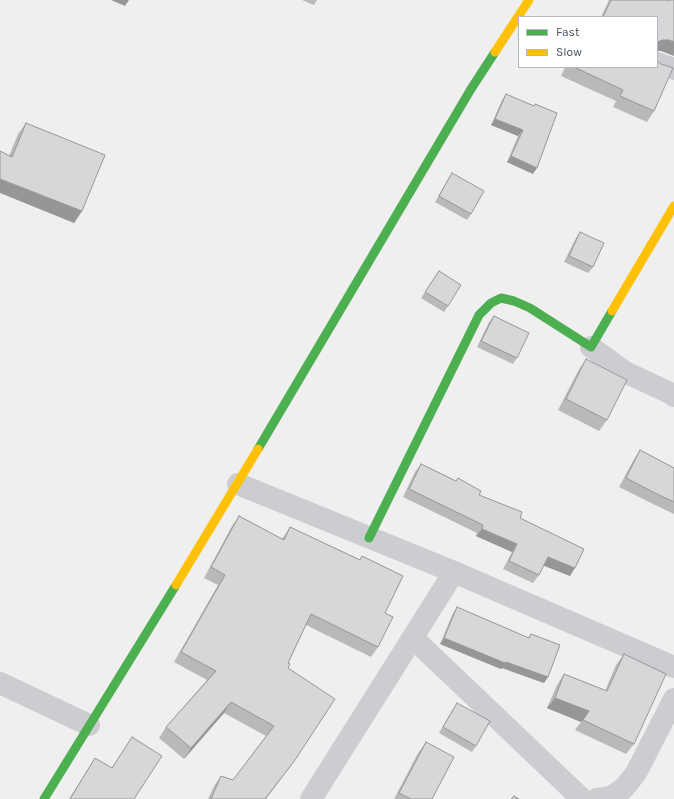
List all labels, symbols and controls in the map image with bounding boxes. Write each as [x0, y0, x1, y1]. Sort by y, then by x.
legend [518, 16, 658, 68]
text: Fast [556, 25, 579, 39]
text: Slow [556, 45, 582, 59]

